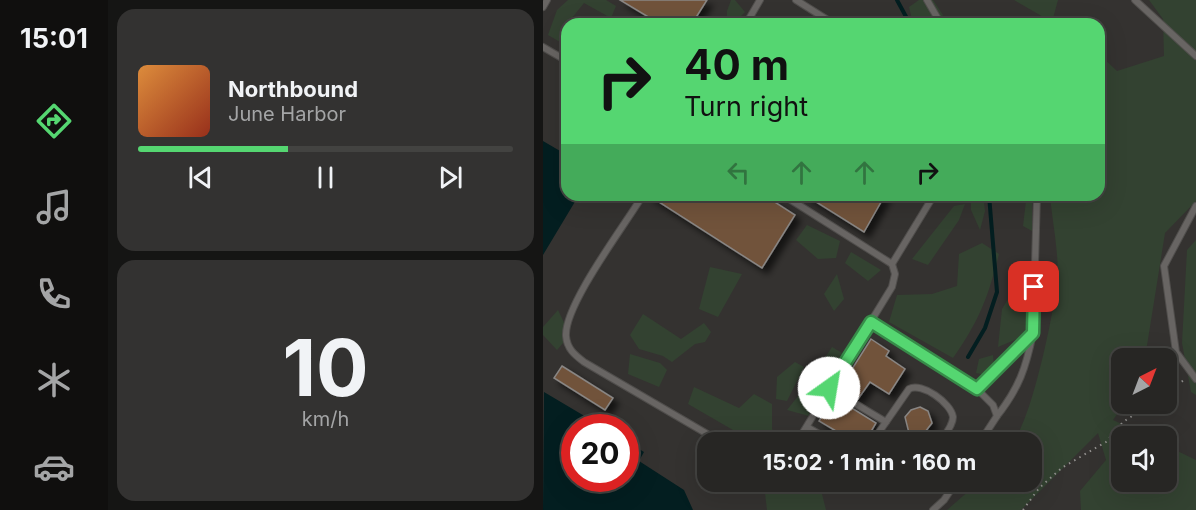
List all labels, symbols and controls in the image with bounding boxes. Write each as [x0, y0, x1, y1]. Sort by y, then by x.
text: 15:01 [20, 22, 88, 55]
text: 40 m [684, 39, 789, 90]
icon: right [585, 42, 663, 120]
text: Northbound [228, 76, 358, 102]
text: Turn right [684, 90, 808, 123]
icon: directions [33, 100, 75, 142]
text: June Harbor [228, 102, 346, 126]
icon: left [722, 156, 755, 189]
icon: ahead [785, 156, 818, 189]
icon: ahead [848, 156, 881, 189]
icon: right [911, 156, 944, 189]
icon: previous [184, 161, 217, 194]
icon: pause [309, 161, 342, 194]
icon: next [434, 161, 467, 194]
icon: music [33, 186, 75, 228]
pin [1008, 261, 1059, 312]
icon: arrive [1017, 270, 1050, 303]
icon: phone [33, 273, 75, 315]
text: 10 [282, 320, 369, 415]
north arrow [1111, 348, 1177, 414]
map controls [1111, 348, 1177, 492]
position arrow [797, 356, 861, 420]
icon: climate [33, 359, 75, 401]
text: km/h [302, 407, 349, 431]
speed limit sign: 20 [561, 414, 639, 492]
button: sound [1111, 426, 1177, 492]
icon: car [33, 446, 75, 488]
text: 15:02 · 1 min · 160 m [763, 449, 976, 475]

